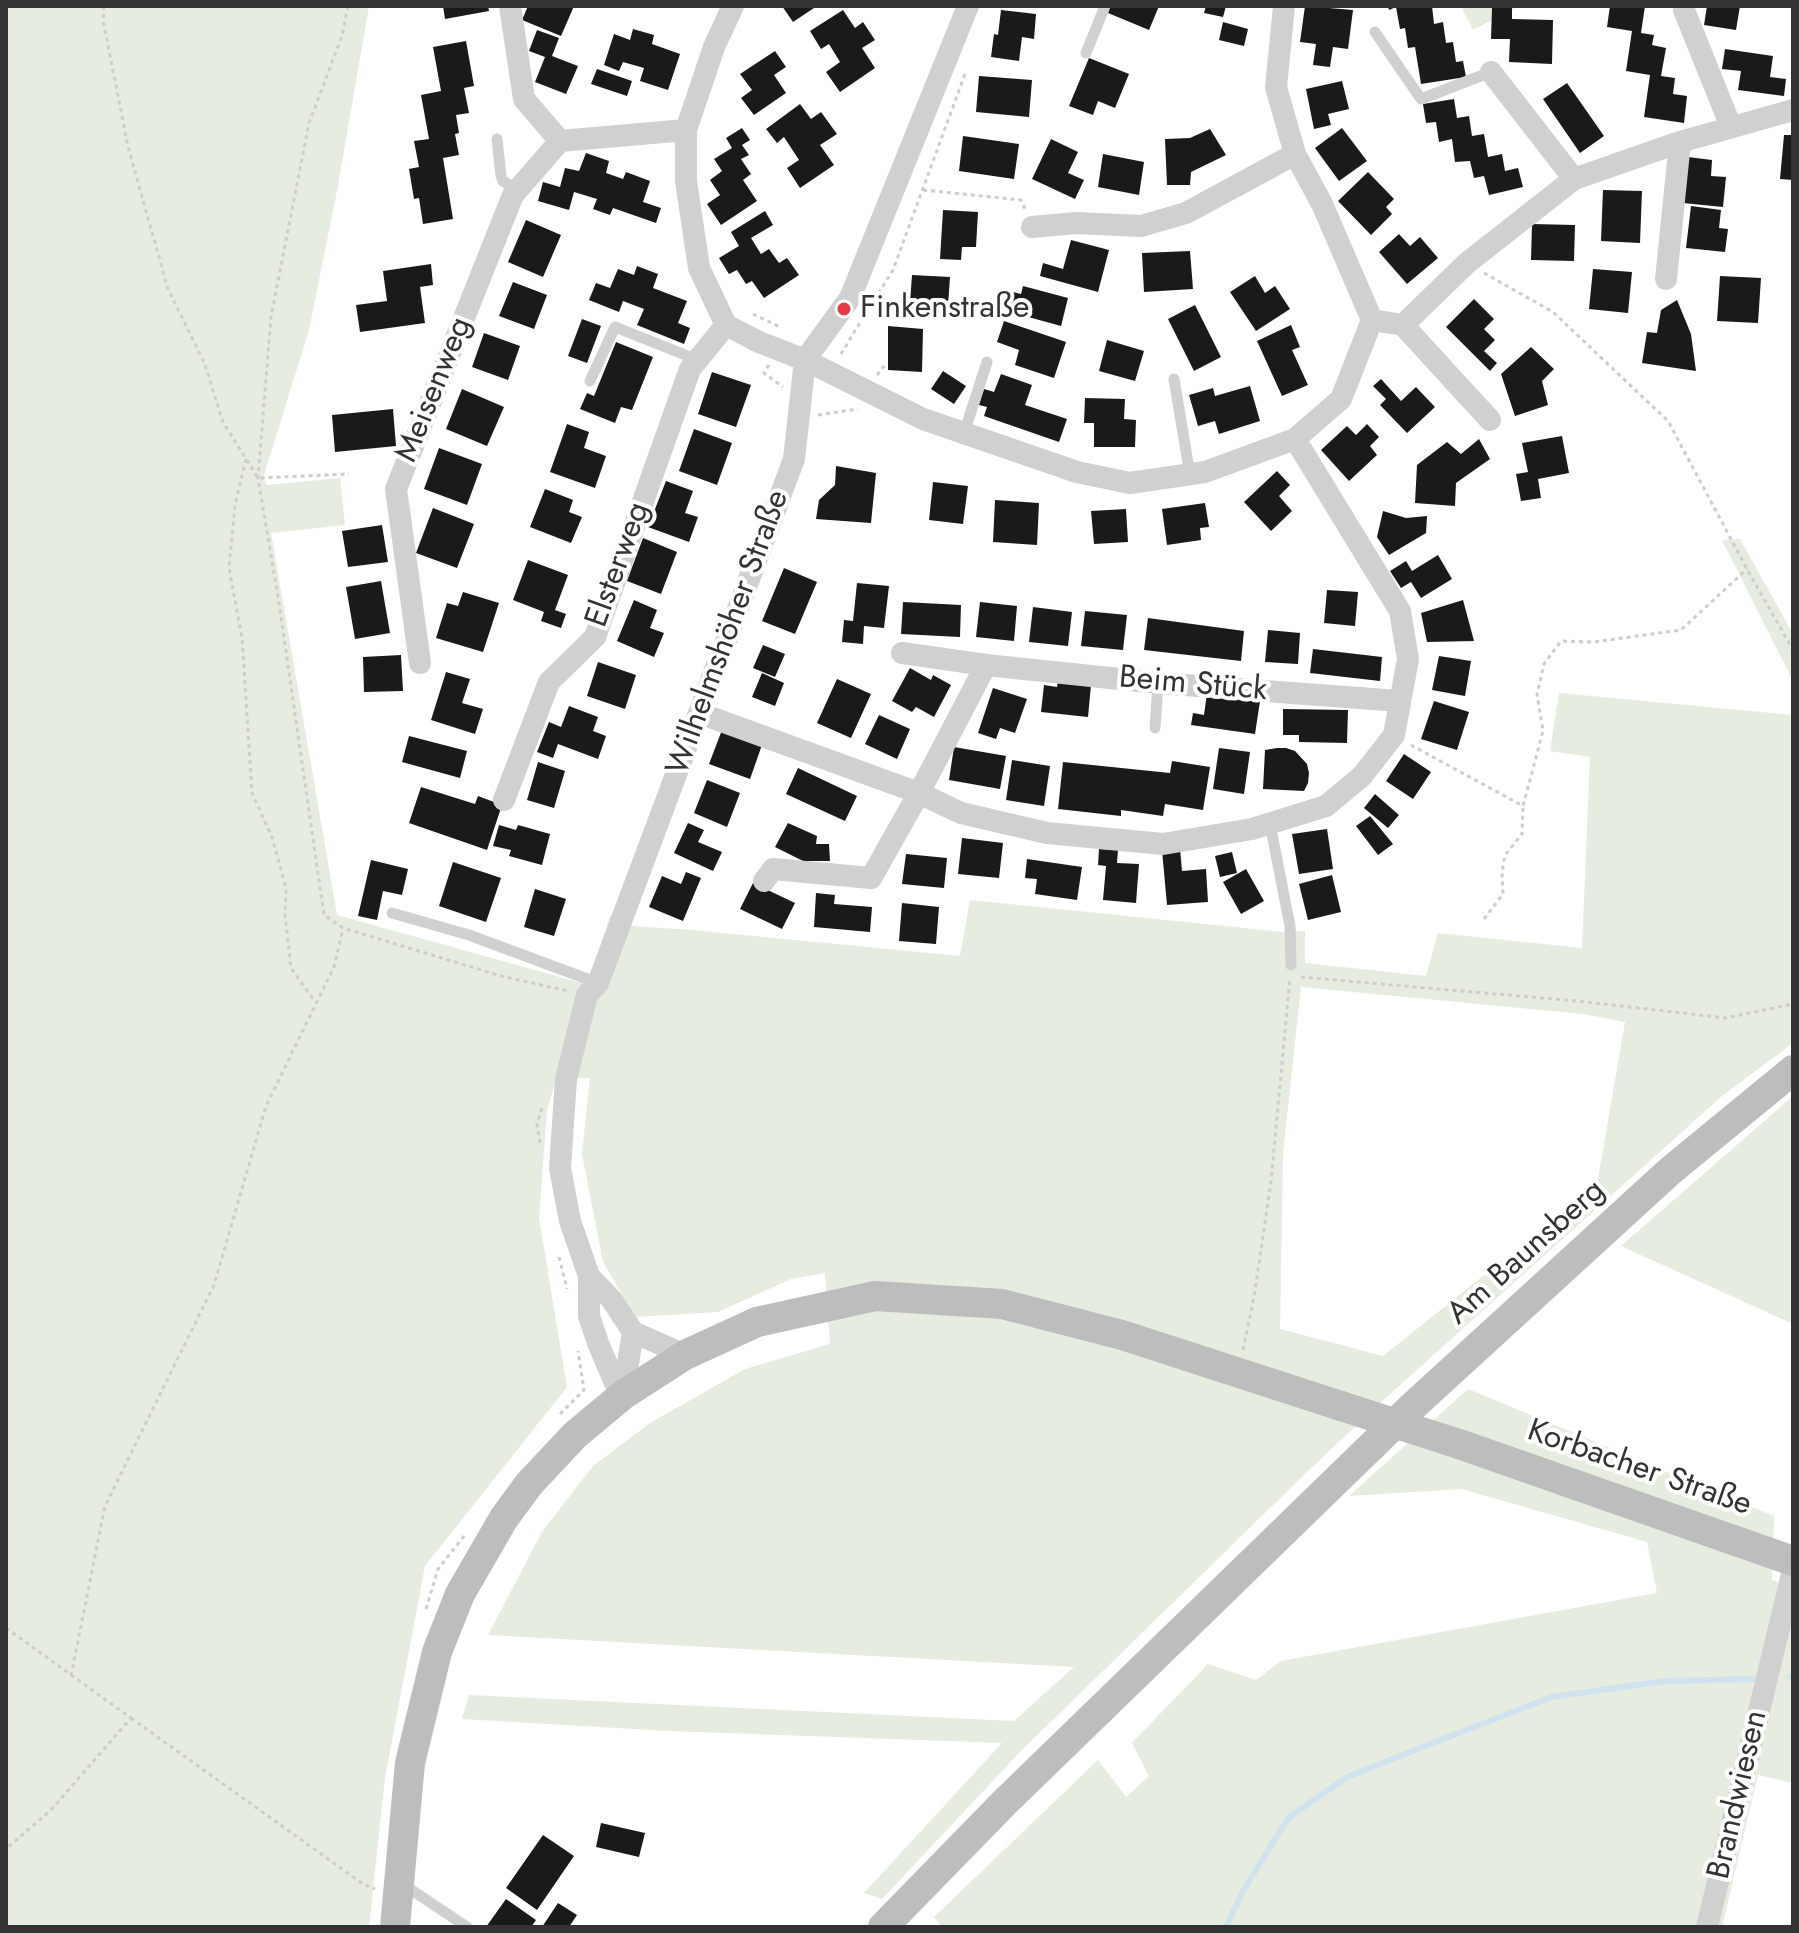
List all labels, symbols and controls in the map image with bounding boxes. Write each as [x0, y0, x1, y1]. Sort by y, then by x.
place label: Finkenstraße [860, 290, 1030, 328]
marker: Finkenstraße [835, 300, 853, 318]
street label: Meisenweg [389, 312, 481, 468]
street label: Wilhelmshöher Straße [660, 485, 798, 781]
street label: Elsterweg [579, 497, 659, 633]
street label: Beim Stück [1117, 659, 1269, 711]
street label: Am Baunsberg [1440, 1172, 1614, 1334]
street label: Korbacher Straße [1522, 1413, 1756, 1525]
street label: Brandwiesen [1701, 1707, 1777, 1883]

